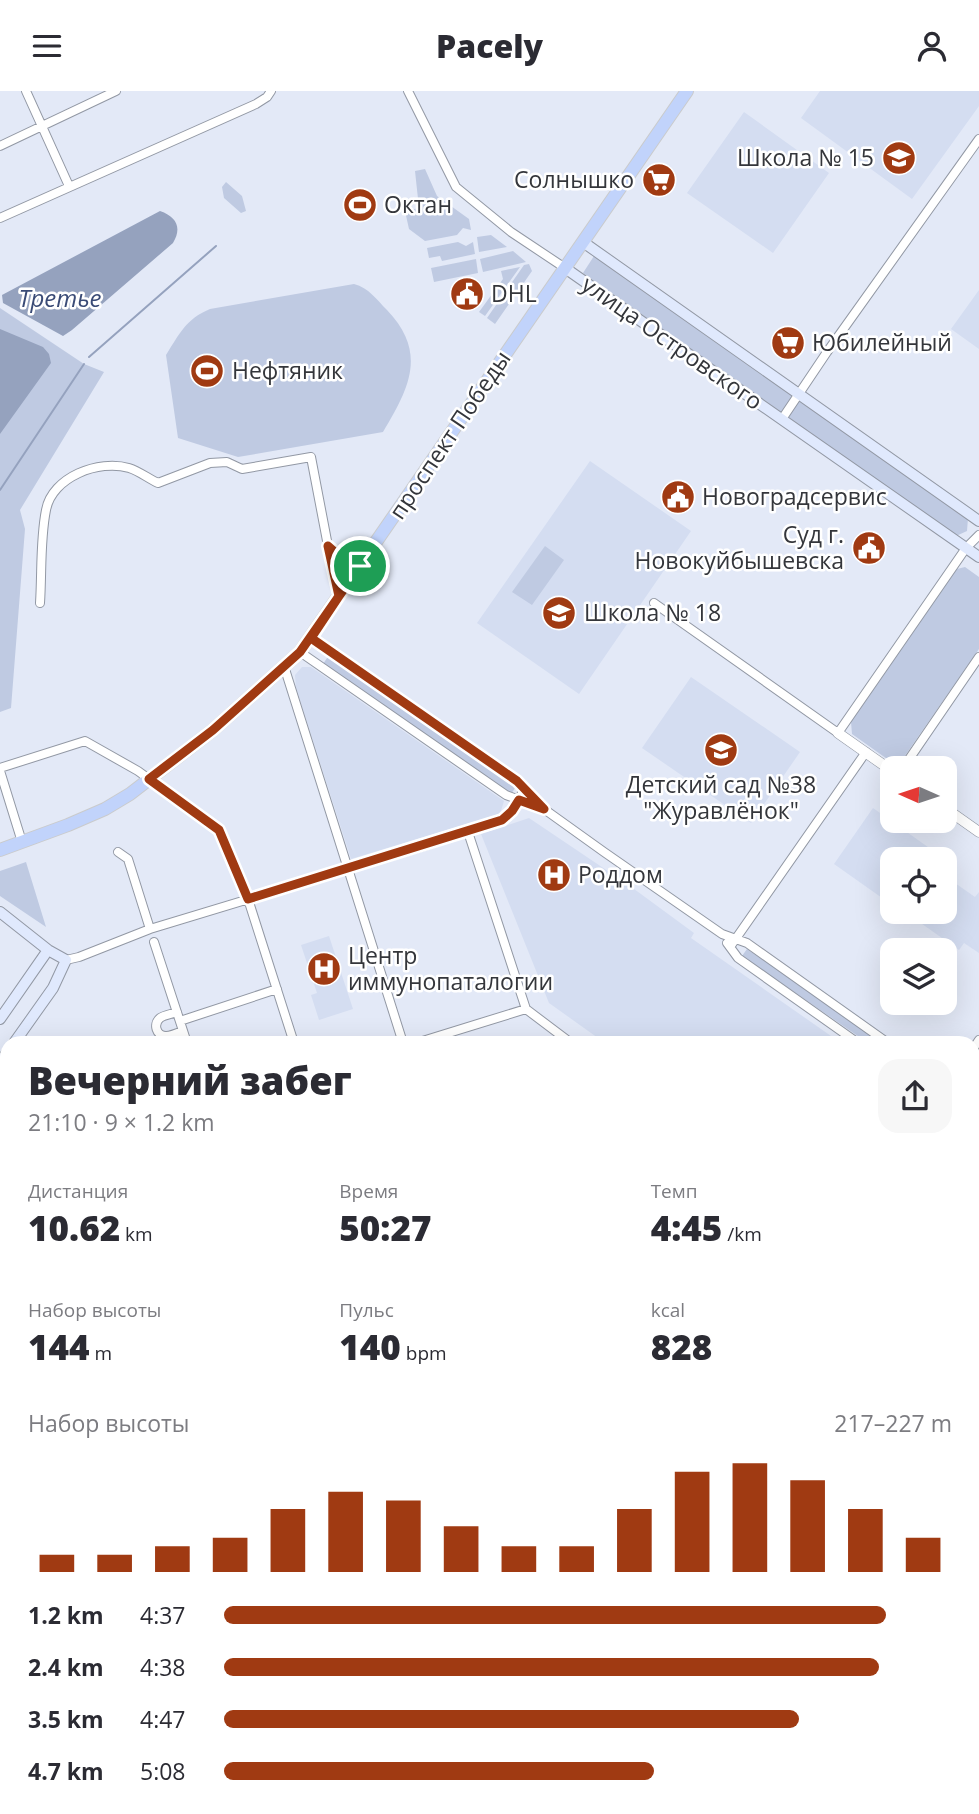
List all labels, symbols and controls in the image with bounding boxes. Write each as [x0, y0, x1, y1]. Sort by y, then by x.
text: Pacely [436, 24, 543, 67]
icon: menu [28, 27, 66, 65]
icon: person [913, 27, 951, 65]
school or university icon: Школа № 15 [880, 139, 918, 177]
place label: Школа № 15 [737, 141, 874, 173]
supermarket icon: Солнышко [640, 161, 678, 199]
place label: Солнышко [514, 163, 634, 195]
sports icon: Октан [341, 186, 379, 224]
place label: Октан [384, 188, 452, 220]
street label: улица Островского [576, 268, 769, 417]
public building icon: DHL [448, 275, 486, 313]
place label: DHL [491, 277, 537, 309]
water label: Третье [18, 281, 102, 314]
supermarket icon: Юбилейный [769, 324, 807, 362]
place label: Юбилейный [812, 326, 952, 358]
street label: проспект Победы [381, 344, 518, 525]
sports icon: Нефтяник [188, 352, 226, 390]
place label: Нефтяник [232, 354, 343, 386]
public building icon: Новоградсервис [659, 478, 697, 516]
place label: Новоградсервис [702, 480, 887, 512]
place label: Суд г. Новокуйбышевска [635, 518, 844, 576]
public building icon: Суд г. Новокуйбышевска [850, 529, 888, 567]
pin [330, 536, 390, 596]
icon: arrive [341, 547, 379, 585]
school or university icon: Школа № 18 [540, 594, 578, 632]
place label: Школа № 18 [584, 596, 721, 628]
school or university icon: Детский сад №38 "Журавлёнок" [702, 731, 740, 769]
north arrow [880, 756, 957, 833]
map controls [880, 756, 957, 1015]
place label: Детский сад №38 "Журавлёнок" [626, 768, 816, 826]
button: locate [880, 847, 957, 924]
hospital icon: Роддом [535, 856, 573, 894]
place label: Роддом [578, 858, 663, 890]
button: layers [880, 938, 957, 1015]
place label: Центр иммунопаталогии [348, 939, 553, 997]
hospital icon: Центр иммунопаталогии [305, 950, 343, 988]
text: Вечерний забег [28, 1054, 352, 1106]
button: share [878, 1059, 952, 1133]
text: 21:10 · 9 × 1.2 km [28, 1106, 215, 1138]
text: Дистанция [28, 1178, 128, 1204]
text: Время [339, 1178, 398, 1204]
text: Темп [651, 1178, 698, 1204]
text: 10.62 [28, 1204, 120, 1251]
text: 50:27 [339, 1204, 431, 1251]
text: 4:45 [651, 1204, 722, 1251]
text: km [120, 1221, 153, 1247]
text: /km [722, 1221, 762, 1247]
text: Набор высоты [28, 1297, 161, 1323]
text: Пульс [339, 1297, 394, 1323]
text: kcal [651, 1297, 685, 1323]
text: 144 [28, 1323, 90, 1370]
text: 140 [339, 1323, 401, 1370]
text: 828 [651, 1323, 712, 1370]
text: m [90, 1340, 112, 1366]
text: bpm [401, 1340, 447, 1366]
text: Набор высоты [28, 1407, 190, 1439]
text: 217–227 m [834, 1407, 952, 1439]
text: 1.2 km [28, 1599, 104, 1631]
text: 4:37 [140, 1599, 186, 1631]
text: 2.4 km [28, 1651, 104, 1683]
text: 4:38 [140, 1651, 186, 1683]
text: 3.5 km [28, 1703, 104, 1735]
text: 4:47 [140, 1703, 186, 1735]
text: 4.7 km [28, 1755, 104, 1787]
text: 5:08 [140, 1755, 186, 1787]

